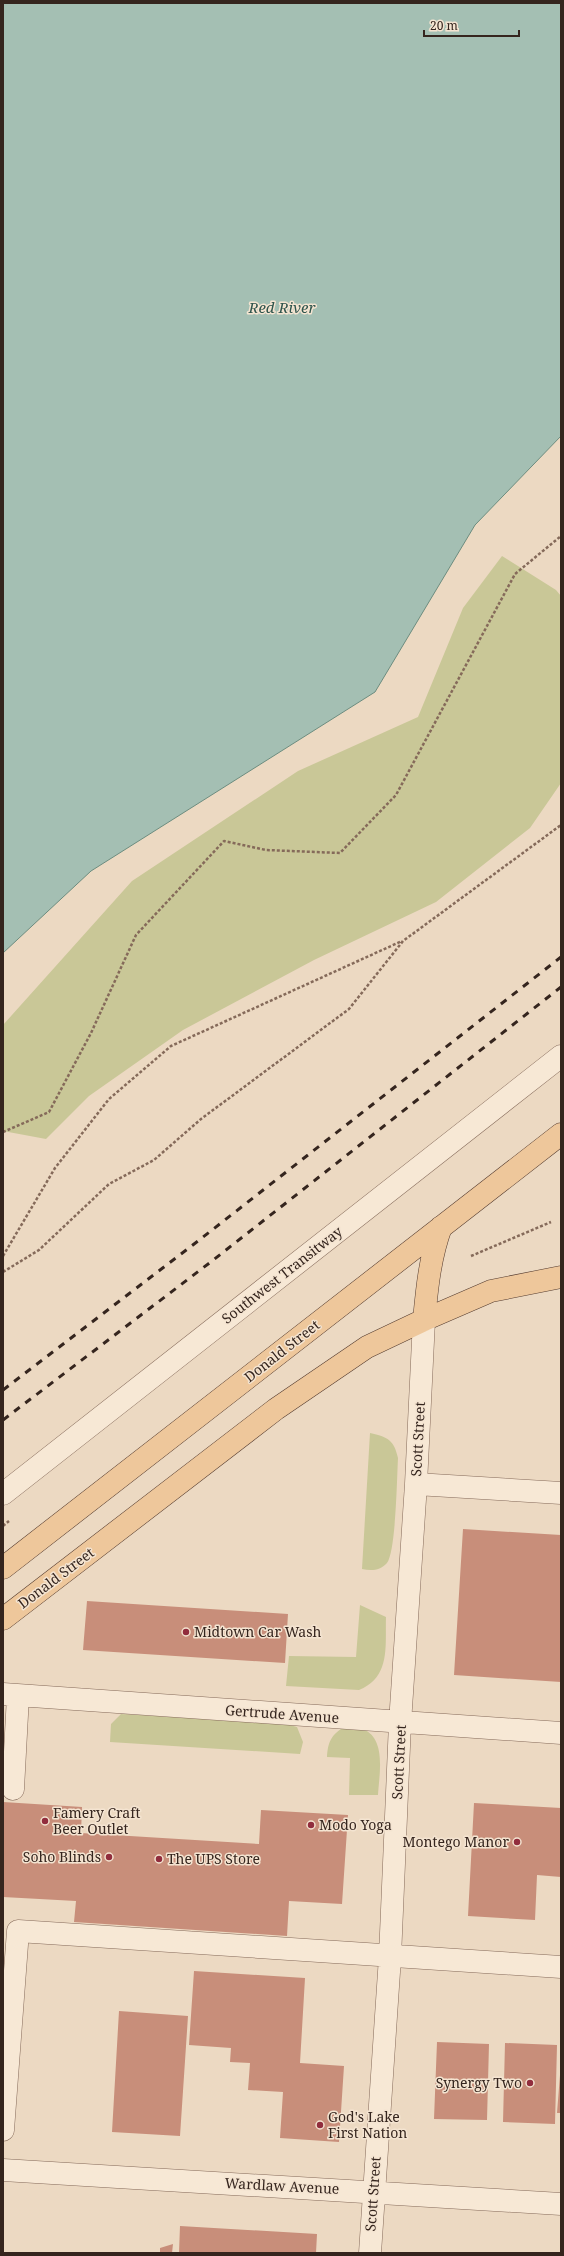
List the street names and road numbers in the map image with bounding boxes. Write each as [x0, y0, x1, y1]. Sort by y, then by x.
street label: Southwest Transitway [218, 1222, 346, 1328]
street label: Donald Street [240, 1315, 323, 1386]
street label: Scott Street [406, 1401, 429, 1477]
street label: Donald Street [14, 1543, 98, 1613]
street label: Gertrude Avenue [224, 1700, 340, 1727]
street label: Scott Street [387, 1724, 410, 1800]
street label: Scott Street [360, 2156, 385, 2232]
street label: Wardlaw Avenue [224, 2173, 340, 2198]

